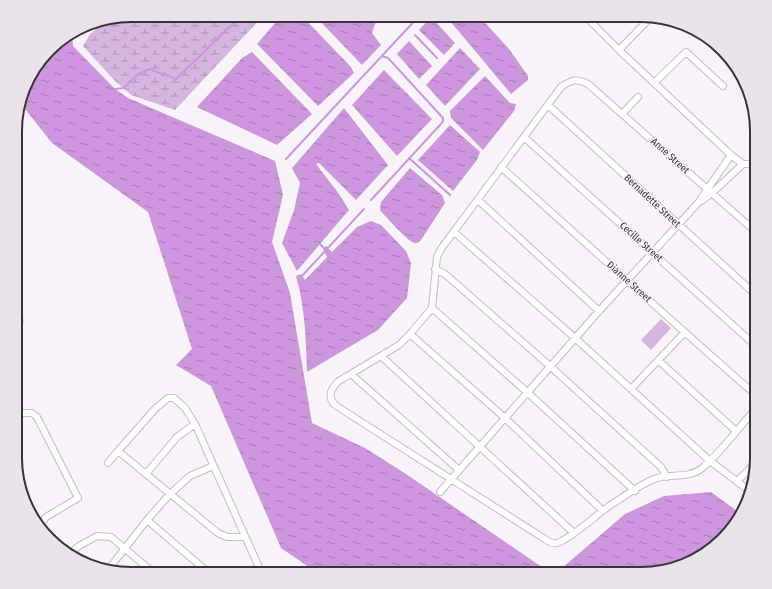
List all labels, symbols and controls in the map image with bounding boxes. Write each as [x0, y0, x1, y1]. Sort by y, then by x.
street label: Anne Street [648, 136, 692, 177]
street label: Bernadette Street [621, 172, 683, 231]
street label: Cecille Street [617, 220, 666, 265]
street label: Dianne Street [604, 259, 654, 306]

